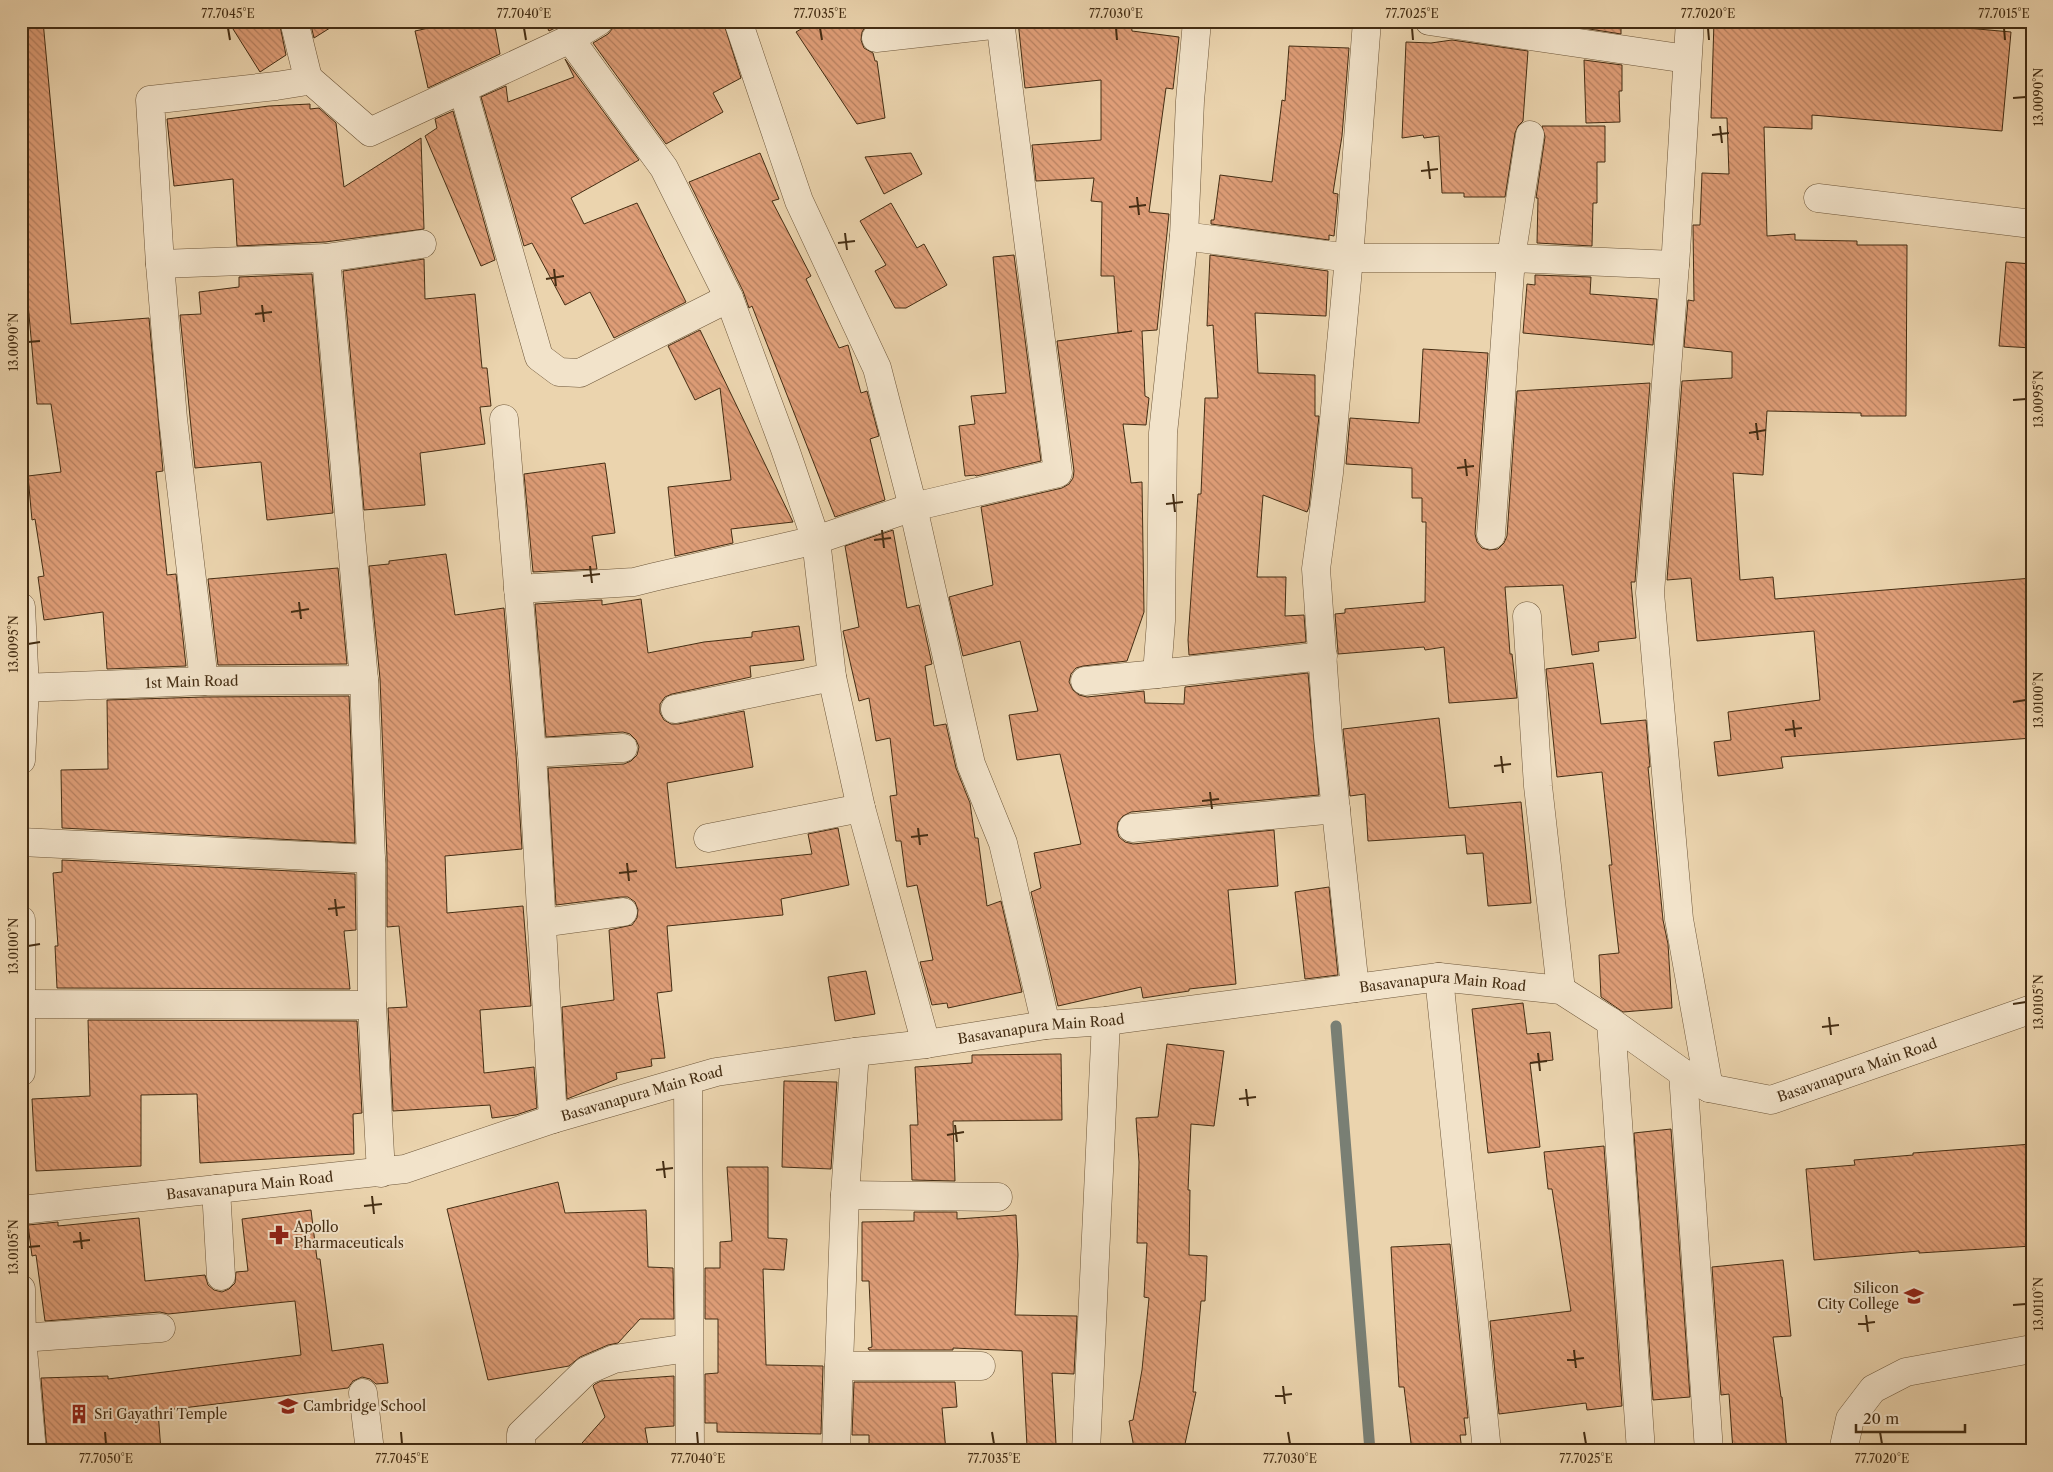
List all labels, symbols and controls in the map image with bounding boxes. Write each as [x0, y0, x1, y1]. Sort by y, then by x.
text: 77.7045°E [201, 6, 255, 21]
text: 77.7040°E [497, 6, 551, 21]
text: 77.7035°E [793, 6, 847, 21]
text: 77.7030°E [1089, 6, 1143, 21]
text: 77.7025°E [1385, 6, 1439, 21]
text: 77.7020°E [1681, 6, 1735, 21]
text: 77.7015°E [1978, 6, 2030, 21]
text: 13.0090°N [2031, 68, 2046, 126]
text: 13.0090°N [6, 313, 21, 371]
text: 13.0095°N [2031, 370, 2046, 428]
text: 13.0095°N [6, 615, 21, 673]
street label: 1st Main Road [145, 672, 239, 692]
text: 13.0100°N [2031, 672, 2046, 728]
text: 13.0100°N [6, 918, 21, 974]
street label: Basavanapura Main Road [1358, 968, 1527, 996]
text: 13.0105°N [2031, 974, 2046, 1030]
street label: Basavanapura Main Road [956, 1010, 1126, 1048]
street label: Basavanapura Main Road [1775, 1034, 1940, 1106]
street label: Basavanapura Main Road [559, 1062, 725, 1125]
street label: Basavanapura Main Road [165, 1168, 335, 1203]
place label: Apollo Pharmaceuticals [293, 1218, 404, 1252]
text: 13.0105°N [6, 1219, 21, 1275]
pharmacy icon: Apollo Pharmaceuticals [268, 1224, 290, 1246]
text: 13.0110°N [2031, 1277, 2046, 1331]
place label: Silicon City College [1817, 1279, 1899, 1313]
school or university icon: Silicon City College [1903, 1285, 1925, 1307]
school or university icon: Cambridge School [277, 1395, 299, 1417]
place label: Cambridge School [303, 1397, 426, 1415]
scale bar [1856, 1402, 1964, 1434]
building icon: Sri Gayathri Temple [68, 1403, 90, 1425]
place label: Sri Gayathri Temple [94, 1405, 227, 1423]
text: 20 m [1863, 1409, 1899, 1428]
text: 77.7050°E [79, 1451, 133, 1466]
text: 77.7045°E [375, 1451, 429, 1466]
text: 77.7040°E [671, 1451, 725, 1466]
text: 77.7035°E [967, 1451, 1021, 1466]
text: 77.7030°E [1263, 1451, 1317, 1466]
text: 77.7025°E [1559, 1451, 1613, 1466]
text: 77.7020°E [1855, 1451, 1909, 1466]

